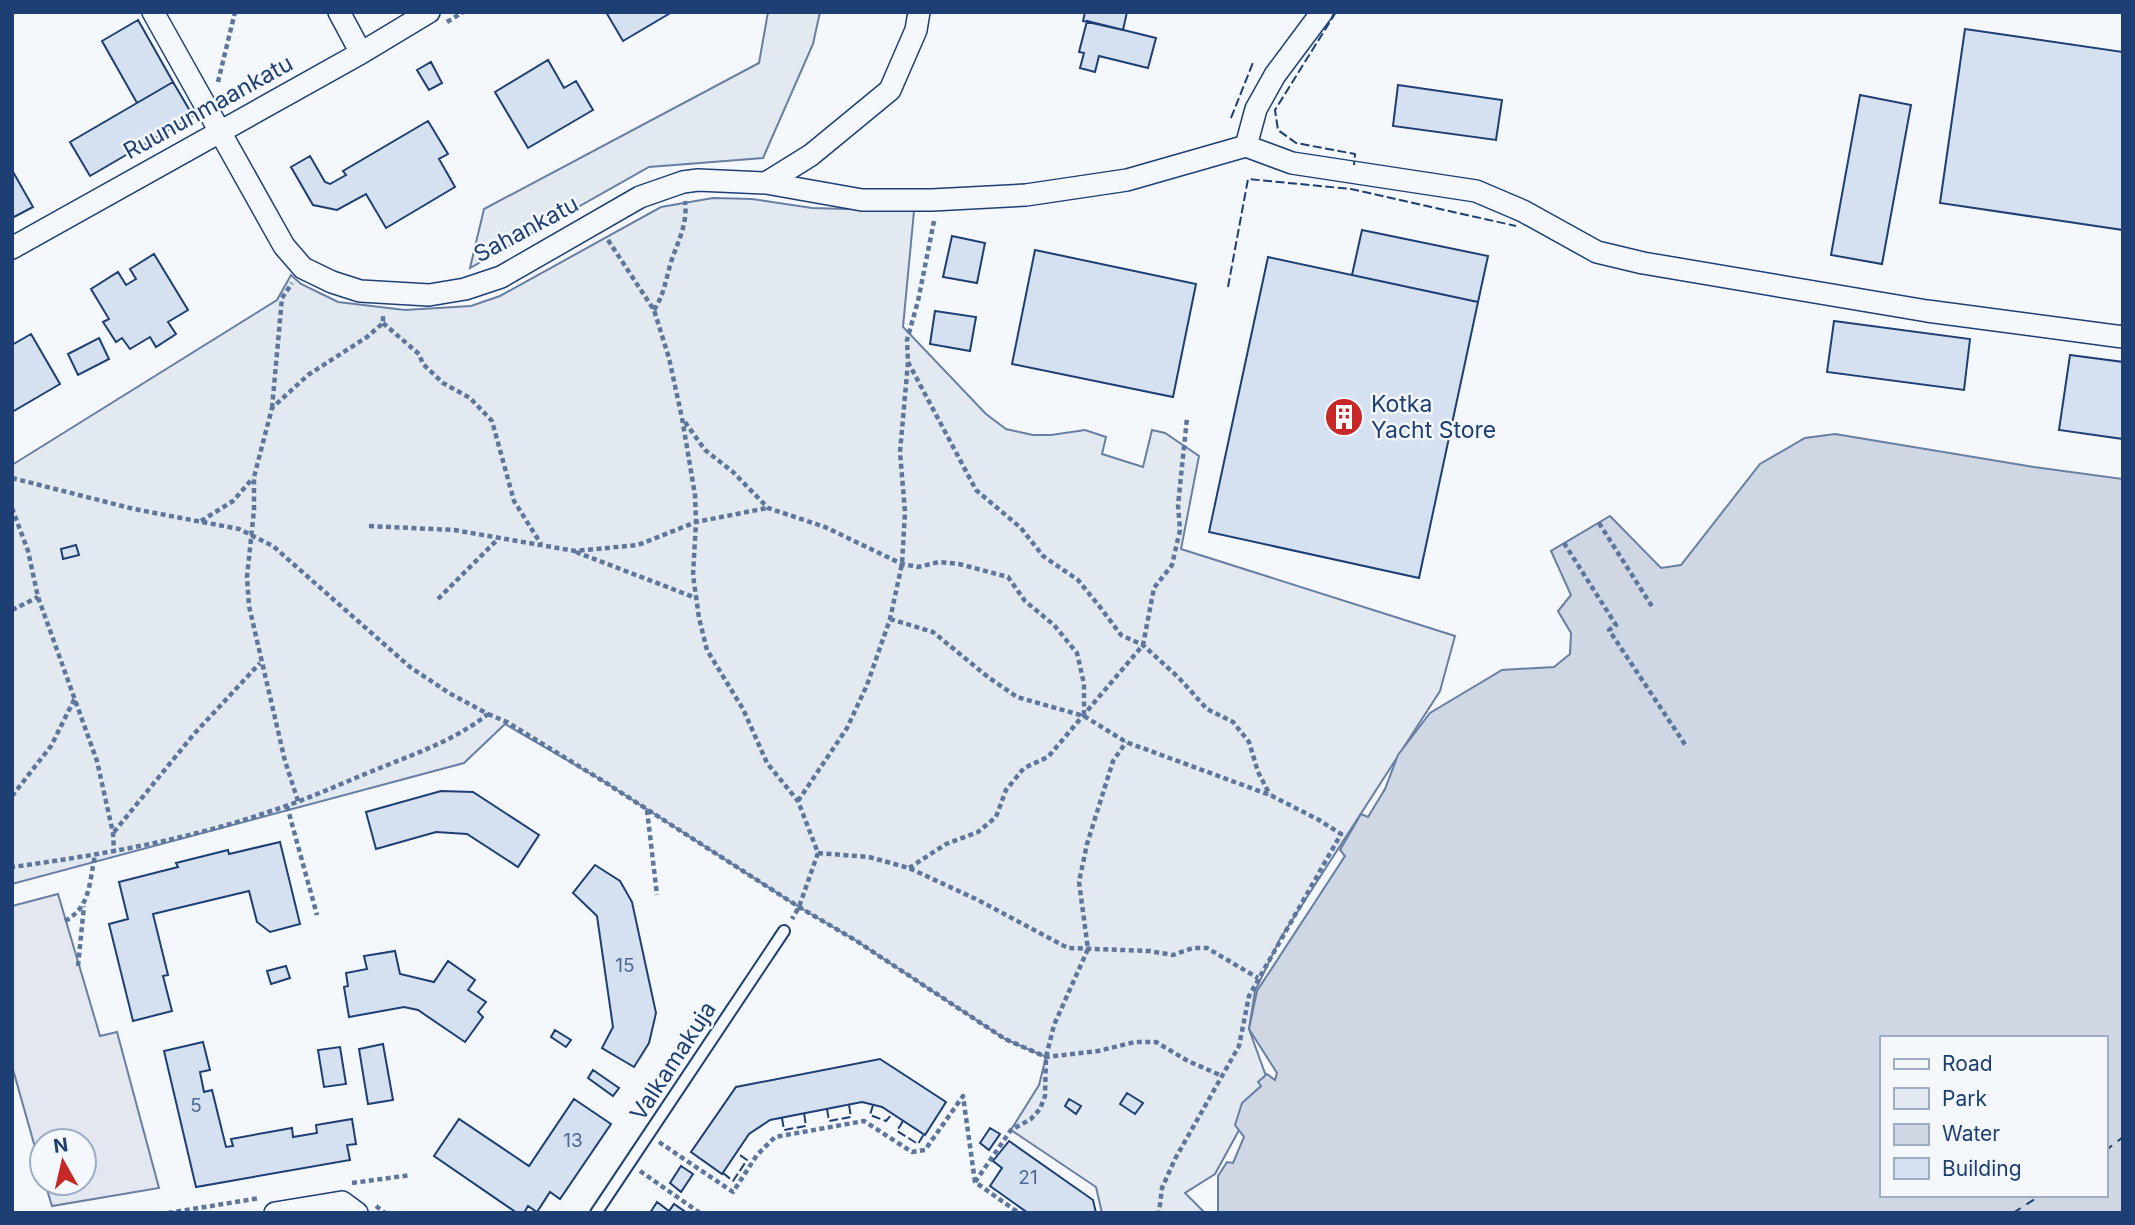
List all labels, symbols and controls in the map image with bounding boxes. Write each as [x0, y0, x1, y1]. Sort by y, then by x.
street label: Ruununmaankatu [119, 49, 297, 165]
street label: Sahankatu [469, 190, 583, 268]
place label: Kotka Yacht Store [1371, 390, 1496, 444]
building icon: Kotka Yacht Store [1323, 396, 1365, 438]
house number: 15 [615, 954, 635, 977]
street label: Valkamakuja [624, 996, 722, 1126]
legend [1880, 1036, 2107, 1197]
text: Road [1942, 1051, 1993, 1076]
text: Park [1942, 1086, 1987, 1111]
house number: 5 [190, 1094, 202, 1117]
text: Water [1942, 1121, 2000, 1146]
north arrow [28, 1127, 98, 1197]
house number: 13 [563, 1129, 583, 1152]
text: N [52, 1133, 69, 1158]
text: Building [1942, 1156, 2022, 1181]
house number: 21 [1018, 1166, 1038, 1189]

